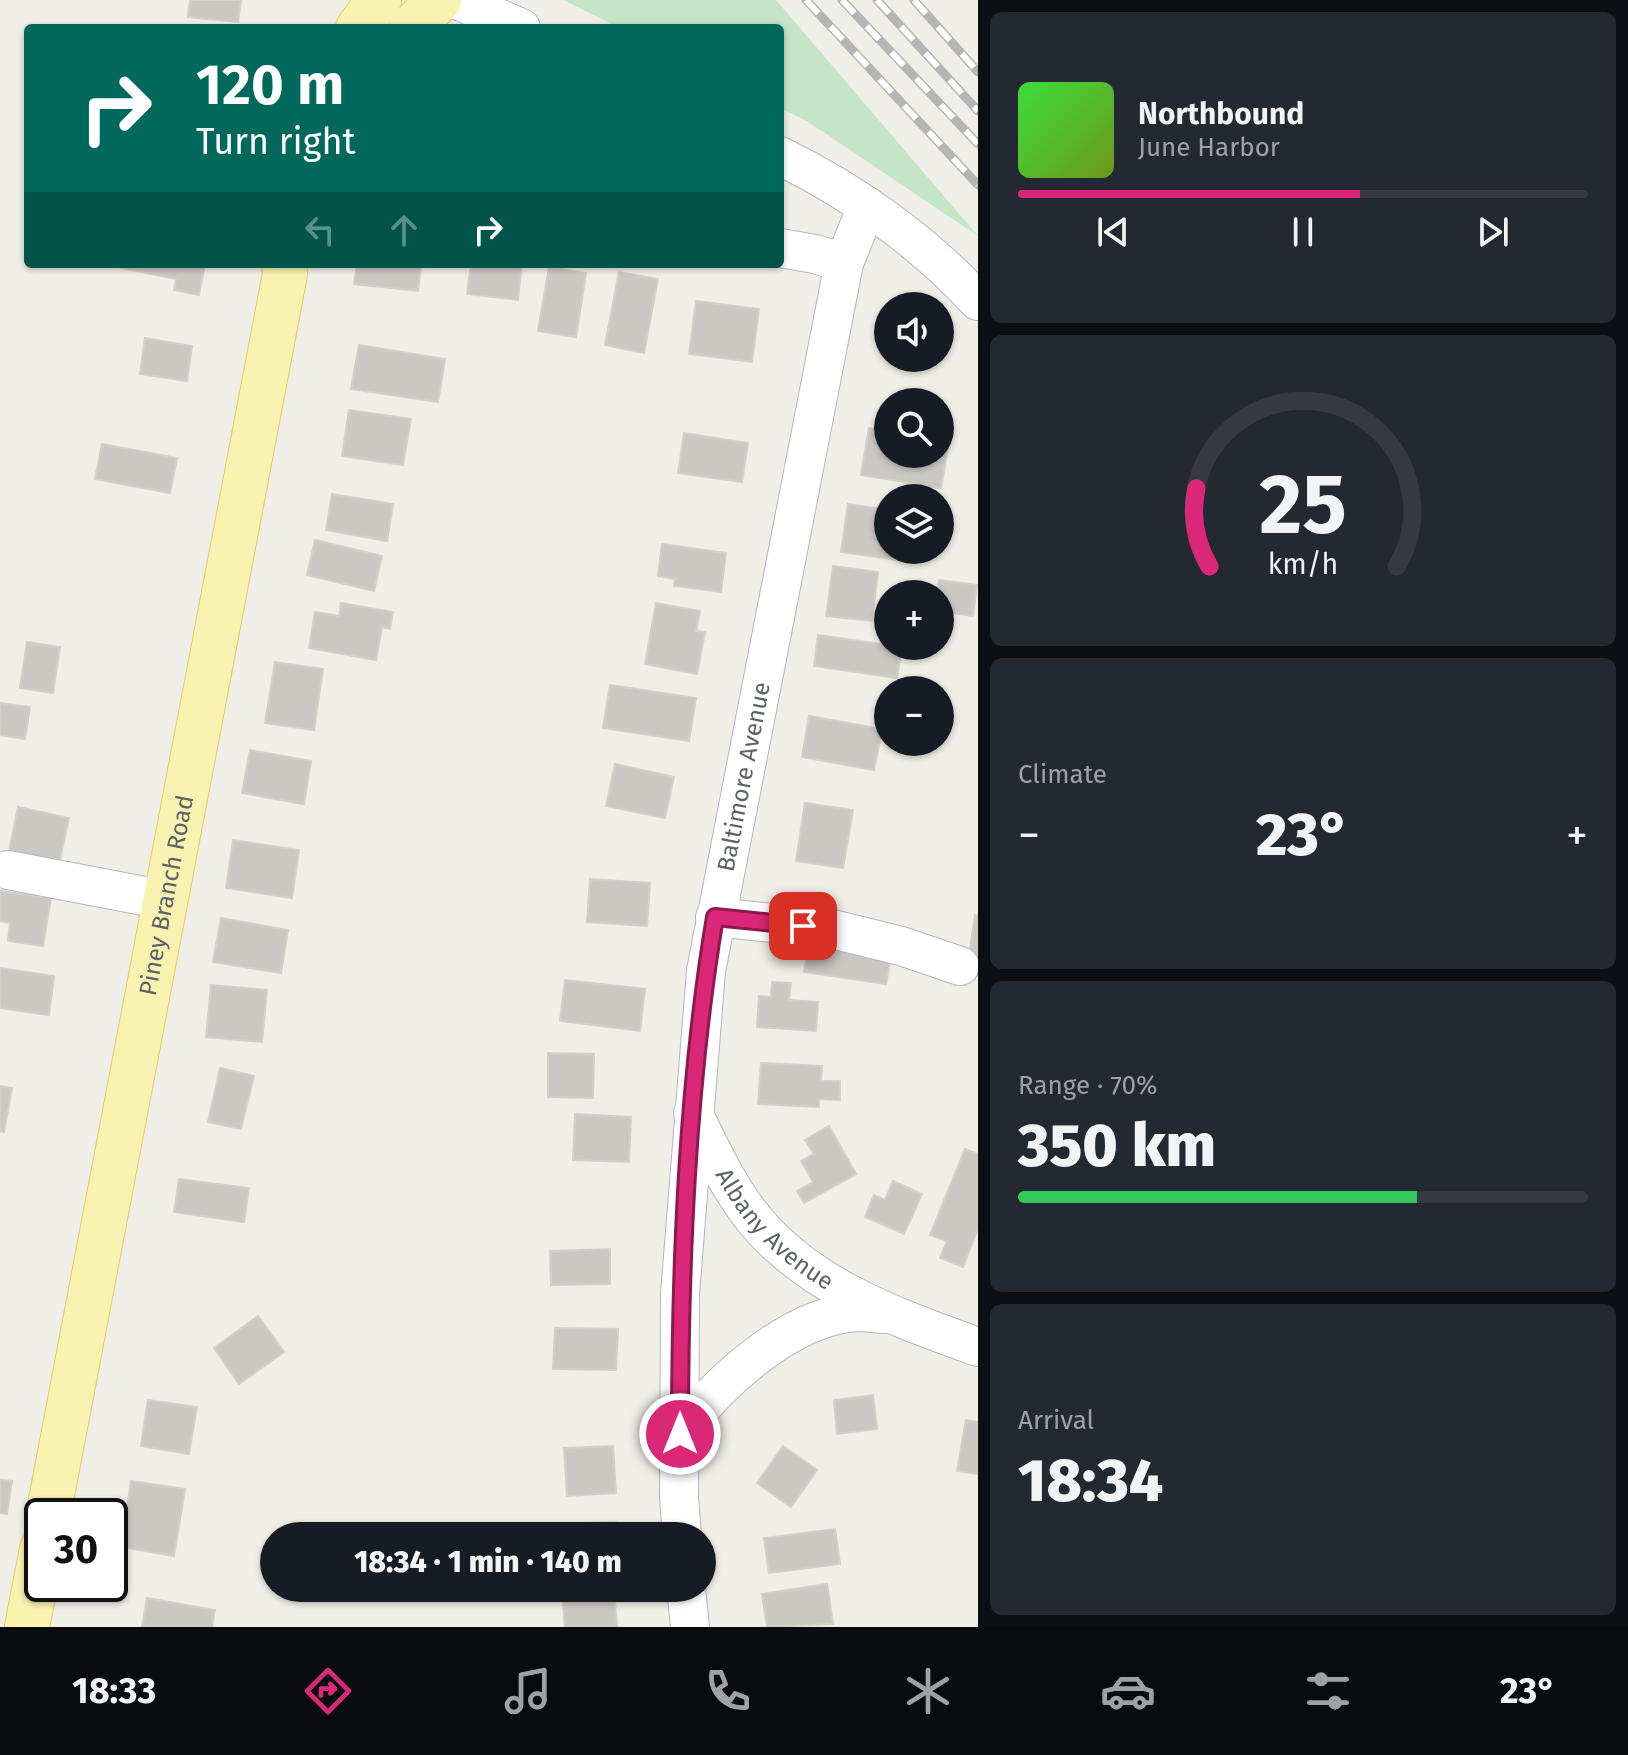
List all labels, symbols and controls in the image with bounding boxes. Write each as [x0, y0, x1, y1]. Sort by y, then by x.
text: 120 m [196, 52, 344, 119]
icon: right [64, 56, 168, 160]
text: Northbound [1138, 96, 1304, 132]
text: Turn right [196, 120, 356, 164]
text: June Harbor [1138, 132, 1280, 163]
icon: left [298, 208, 342, 252]
icon: ahead [382, 208, 426, 252]
icon: right [466, 208, 510, 252]
icon: previous [1091, 210, 1135, 254]
icon: pause [1281, 210, 1325, 254]
icon: next [1471, 210, 1515, 254]
map controls [874, 292, 954, 756]
button: sound [874, 292, 954, 372]
button: search [874, 388, 954, 468]
text: 25 [1259, 454, 1347, 554]
button: layers [874, 484, 954, 564]
text: km/h [1268, 547, 1338, 582]
button: + [874, 580, 954, 660]
button: − [874, 676, 954, 756]
street label: Baltimore Avenue [712, 680, 776, 874]
text: Climate [1018, 759, 1107, 790]
street label: Piney Branch Road [134, 793, 199, 998]
text: 23° [1256, 799, 1350, 871]
text: − [1018, 809, 1040, 862]
text: + [1566, 809, 1588, 862]
pin [769, 892, 837, 960]
icon: arrive [781, 904, 825, 948]
text: Range · 70% [1018, 1070, 1157, 1101]
text: 350 km [1018, 1110, 1216, 1182]
street label: Albany Avenue [710, 1163, 839, 1296]
position arrow [638, 1392, 722, 1476]
text: Arrival [1018, 1405, 1094, 1436]
text: 18:34 [1018, 1445, 1163, 1517]
speed limit sign: 30 [24, 1498, 128, 1602]
text: 18:34 · 1 min · 140 m [354, 1544, 622, 1580]
icon: directions [300, 1663, 356, 1719]
icon: music [500, 1663, 556, 1719]
icon: phone [700, 1663, 756, 1719]
icon: climate [900, 1663, 956, 1719]
icon: car [1100, 1663, 1156, 1719]
icon: filters [1300, 1663, 1356, 1719]
text: 18:33 [72, 1669, 156, 1713]
text: 23° [1500, 1669, 1556, 1713]

